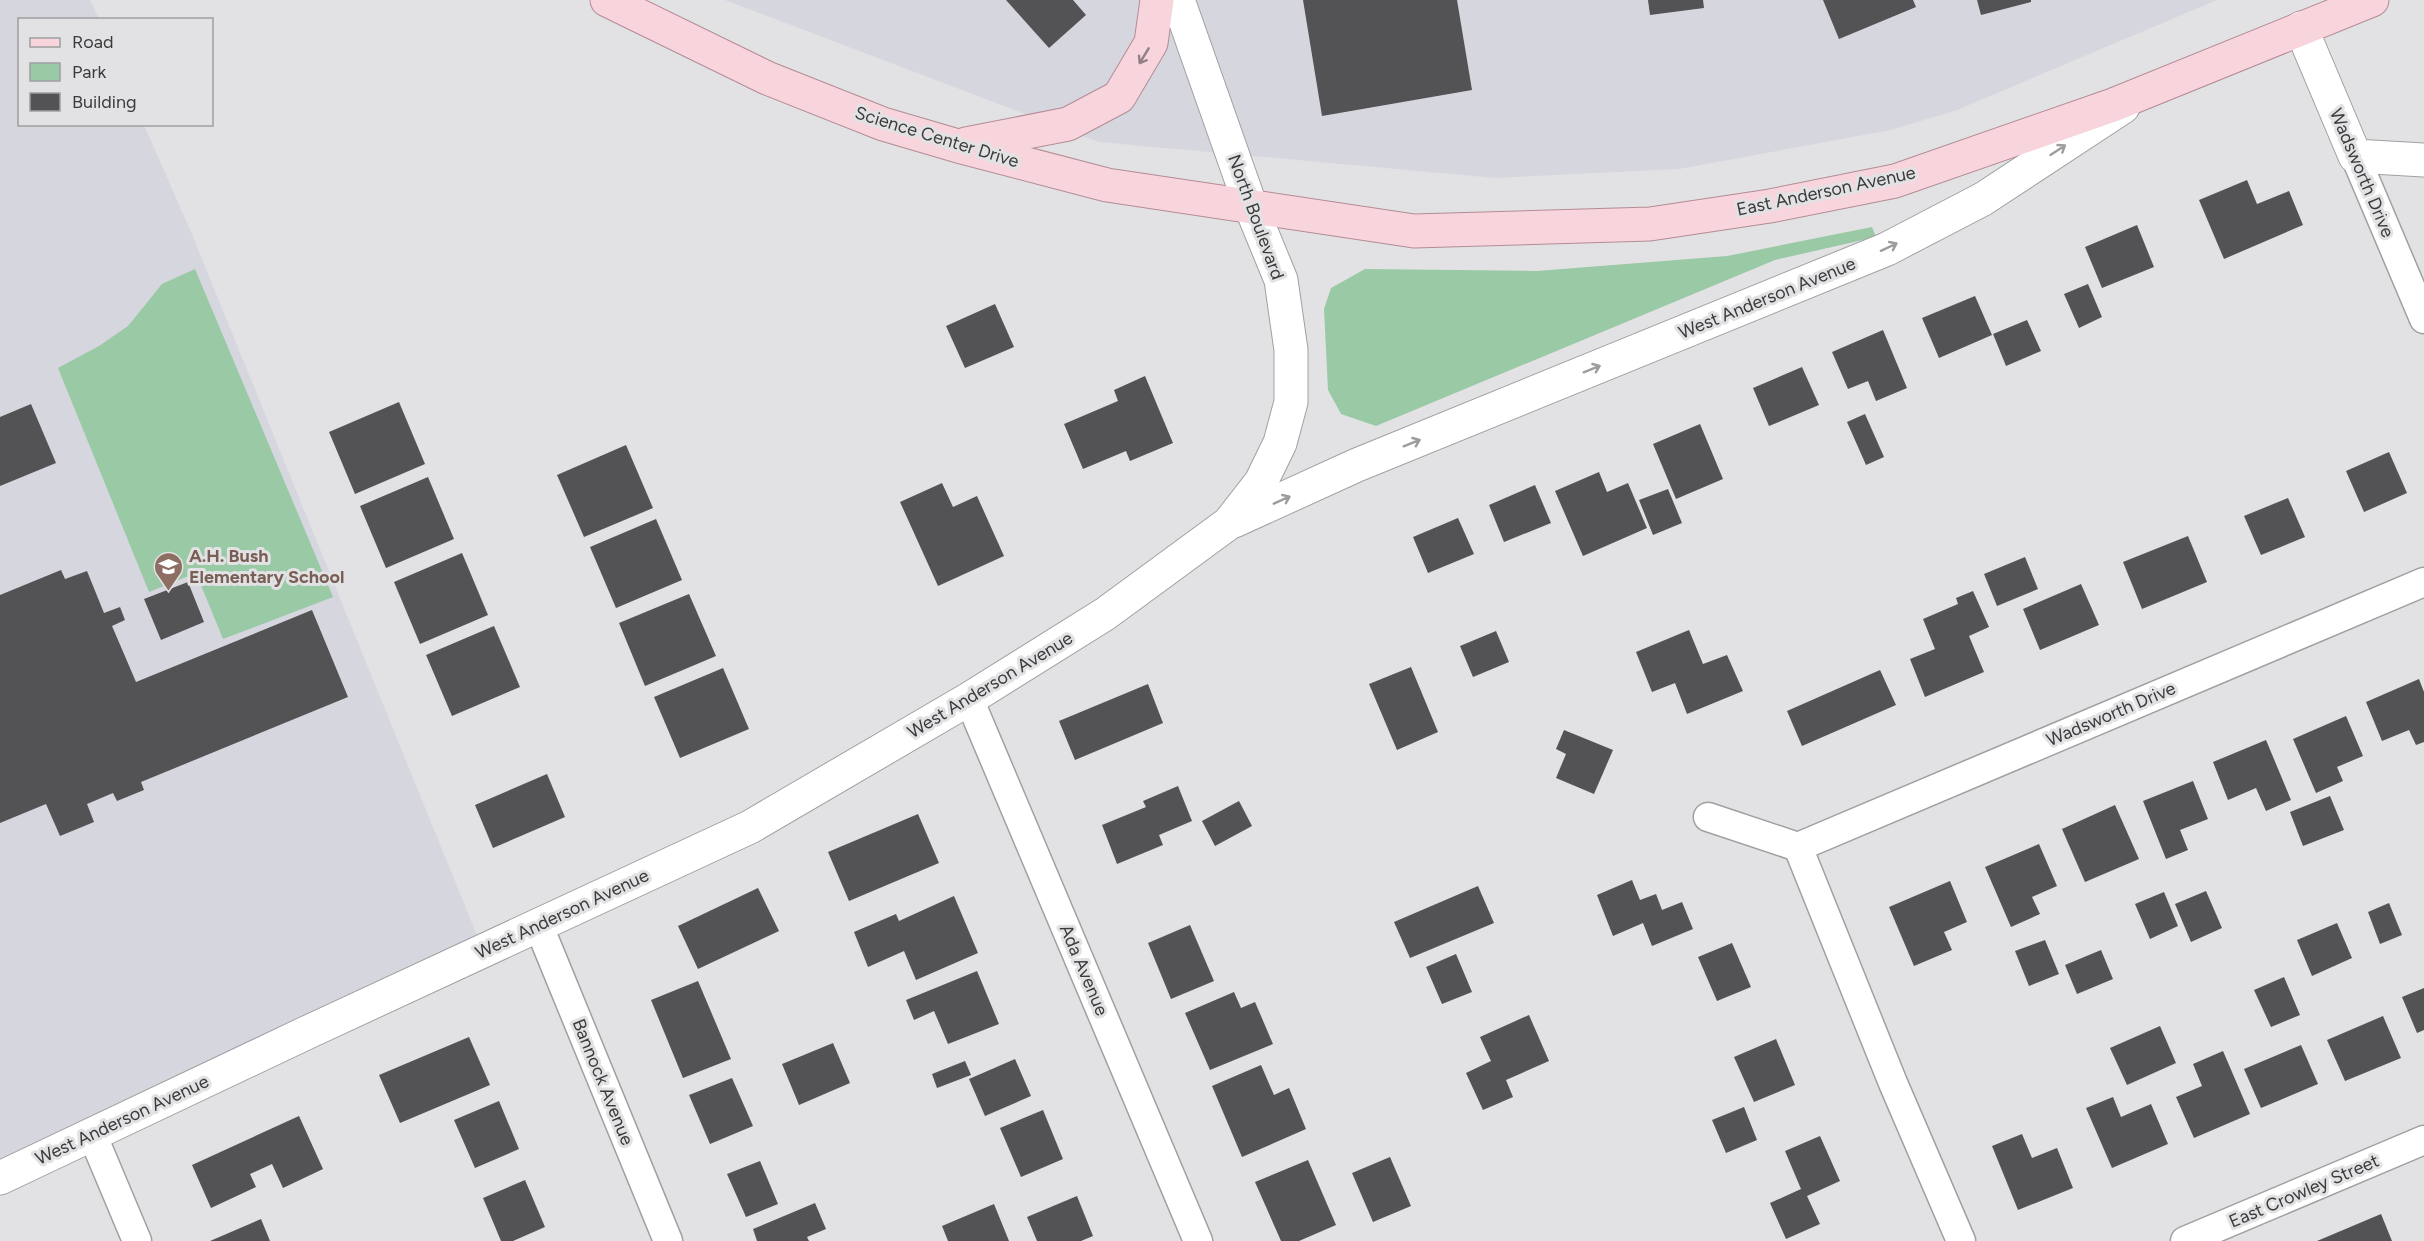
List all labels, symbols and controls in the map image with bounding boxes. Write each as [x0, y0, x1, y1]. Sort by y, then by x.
legend [18, 18, 213, 126]
text: Road [72, 31, 113, 53]
one-way arrow [1137, 47, 1149, 64]
text: Park [72, 61, 107, 83]
text: Building [72, 91, 137, 113]
street label: Science Center Drive [852, 102, 1022, 172]
street label: Wadsworth Drive [2325, 105, 2399, 241]
one-way arrow [2049, 144, 2066, 156]
street label: North Boulevard [1223, 151, 1289, 283]
street label: East Anderson Avenue [1735, 161, 1918, 221]
one-way arrow [1880, 241, 1898, 253]
street label: West Anderson Avenue [1675, 252, 1859, 344]
one-way arrow [1582, 363, 1601, 374]
one-way arrow [1402, 437, 1420, 448]
one-way arrow [1273, 493, 1291, 505]
place label: A.H. Bush Elementary School [189, 545, 344, 588]
school or university icon: A.H. Bush Elementary School [152, 550, 184, 592]
street label: West Anderson Avenue [903, 627, 1077, 743]
street label: Wadsworth Drive [2043, 677, 2179, 751]
street label: West Anderson Avenue [472, 864, 652, 964]
street label: Ada Avenue [1055, 921, 1113, 1019]
street label: Bannock Avenue [568, 1016, 638, 1149]
street label: West Anderson Avenue [32, 1070, 212, 1170]
street label: East Crowley Street [2226, 1149, 2382, 1233]

